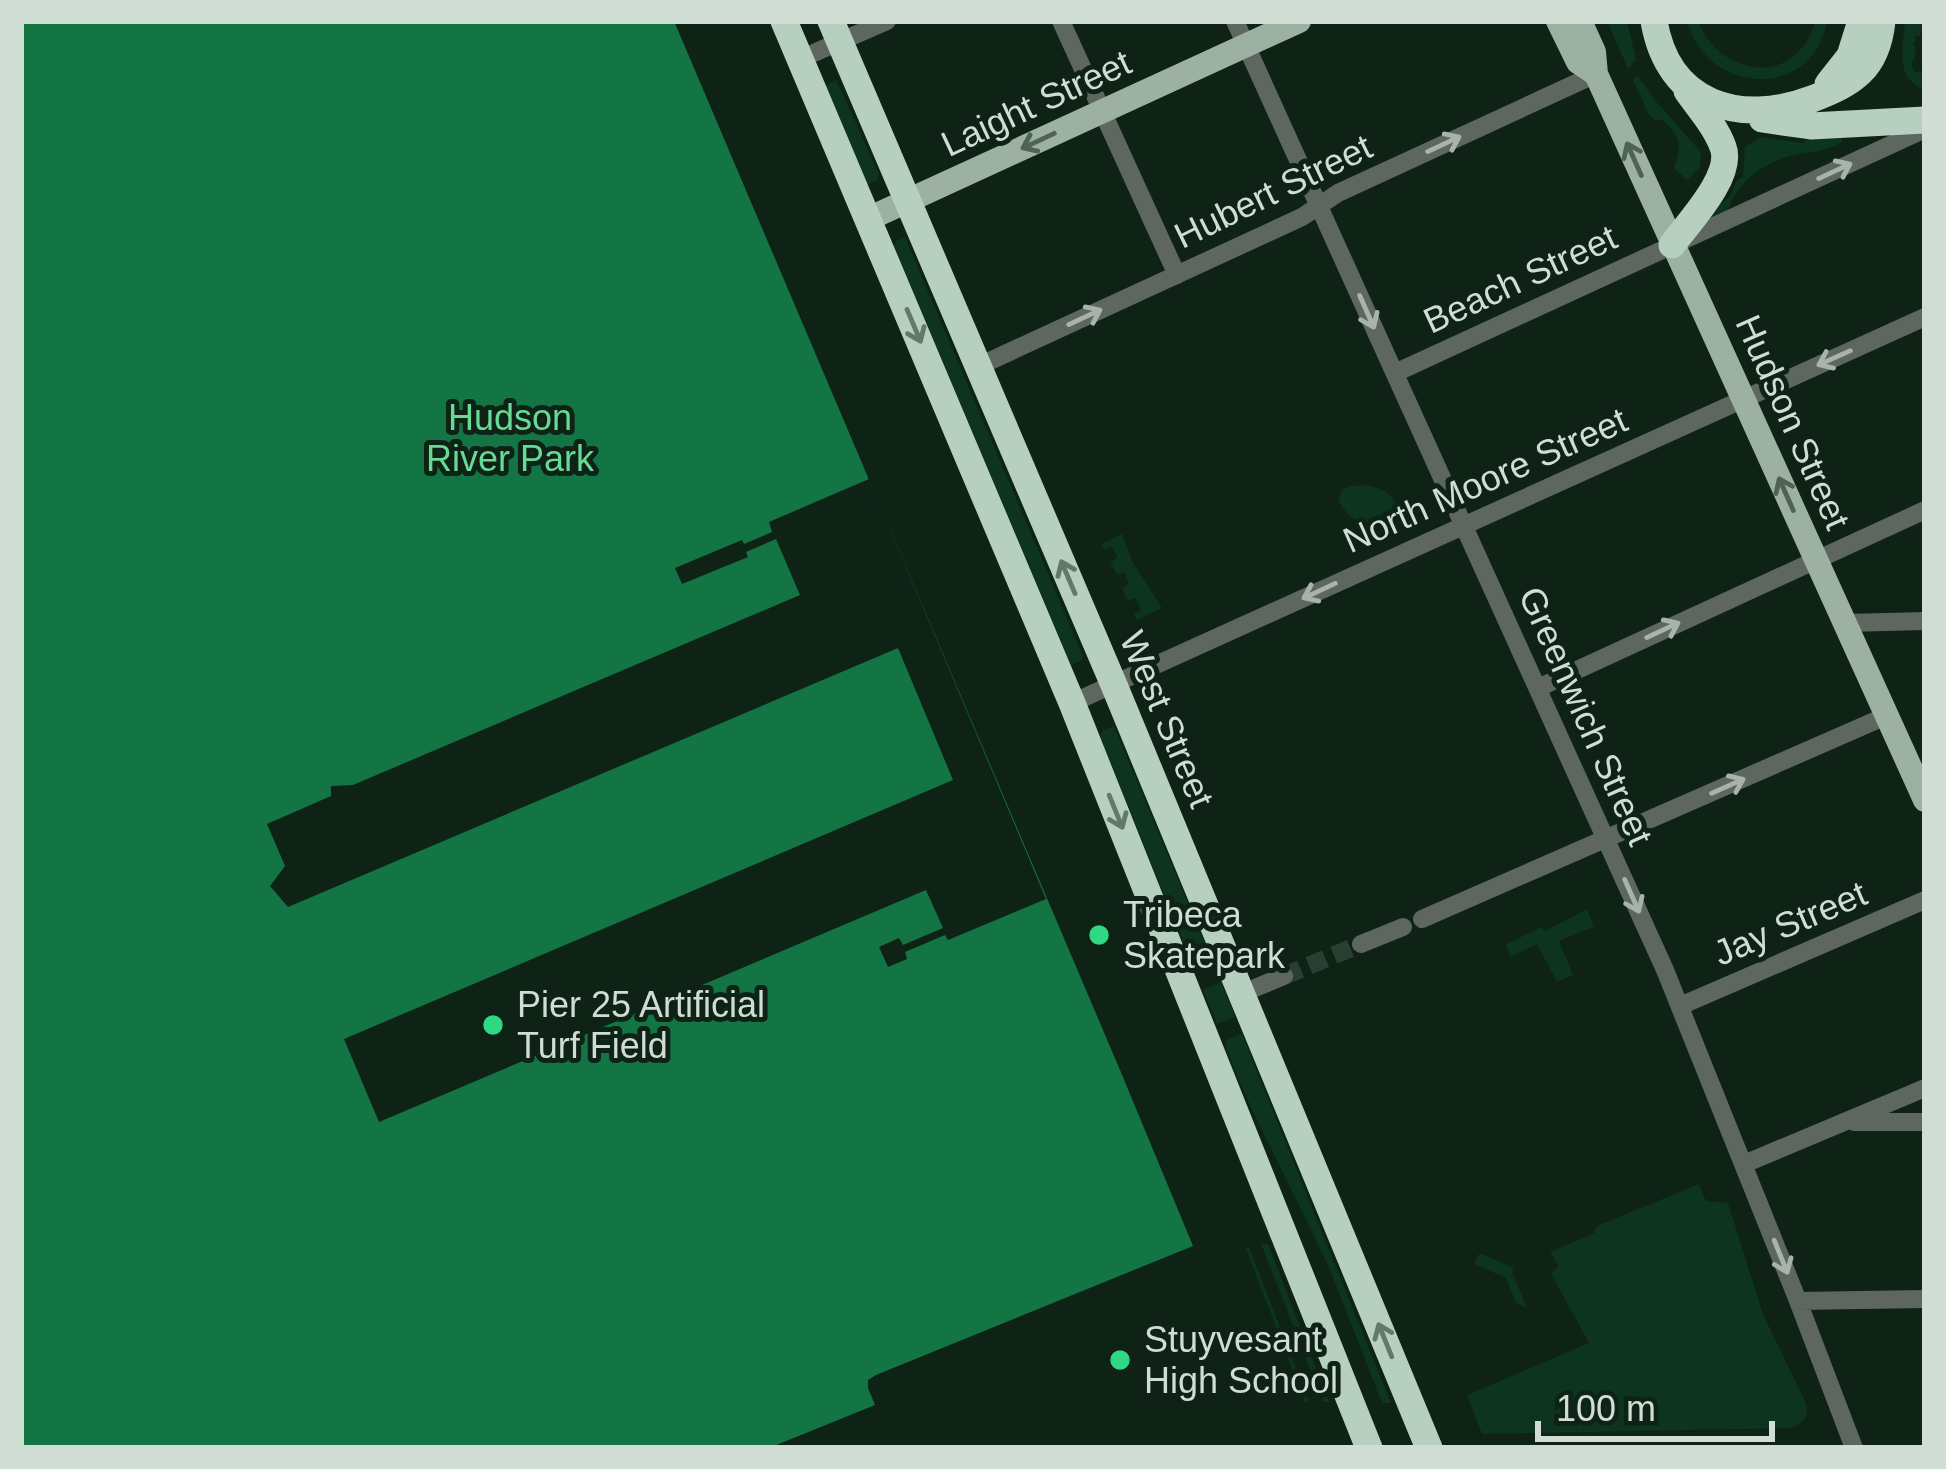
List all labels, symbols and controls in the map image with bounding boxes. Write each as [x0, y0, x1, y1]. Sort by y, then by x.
street label: Laight Street [935, 41, 1137, 165]
street label: Hubert Street [1168, 126, 1378, 256]
one-way arrow [1021, 131, 1057, 153]
one-way arrow [1425, 132, 1461, 154]
one-way arrow [1622, 142, 1644, 178]
one-way arrow [1816, 159, 1852, 181]
street label: Beach Street [1417, 216, 1623, 342]
one-way arrow [1357, 293, 1379, 329]
one-way arrow [1066, 305, 1102, 327]
one-way arrow [904, 308, 926, 344]
street label: Hudson Street [1727, 309, 1859, 535]
one-way arrow [1817, 349, 1853, 371]
park label: Hudson River Park [426, 397, 595, 479]
street label: North Moore Street [1337, 399, 1633, 561]
one-way arrow [1774, 477, 1796, 513]
one-way arrow [1056, 559, 1077, 596]
one-way arrow [1302, 581, 1338, 603]
street label: Greenwich Street [1511, 581, 1661, 851]
one-way arrow [1644, 617, 1680, 639]
street label: West Street [1112, 625, 1222, 813]
one-way arrow [1709, 774, 1745, 796]
one-way arrow [1107, 792, 1128, 829]
street label: Jay Street [1707, 872, 1873, 974]
one-way arrow [1622, 878, 1644, 914]
place label: Tribeca Skatepark [1123, 894, 1286, 976]
marker: Tribeca Skatepark [1086, 922, 1112, 948]
place label: Pier 25 Artificial Turf Field [517, 984, 765, 1066]
marker: Pier 25 Artificial Turf Field [480, 1012, 506, 1038]
one-way arrow [1772, 1237, 1793, 1274]
place label: Stuyvesant High School [1144, 1319, 1338, 1401]
one-way arrow [1373, 1322, 1394, 1359]
marker: Stuyvesant High School [1107, 1347, 1133, 1373]
scale bar [1538, 1367, 1772, 1441]
text: 100 m [1556, 1388, 1656, 1429]

